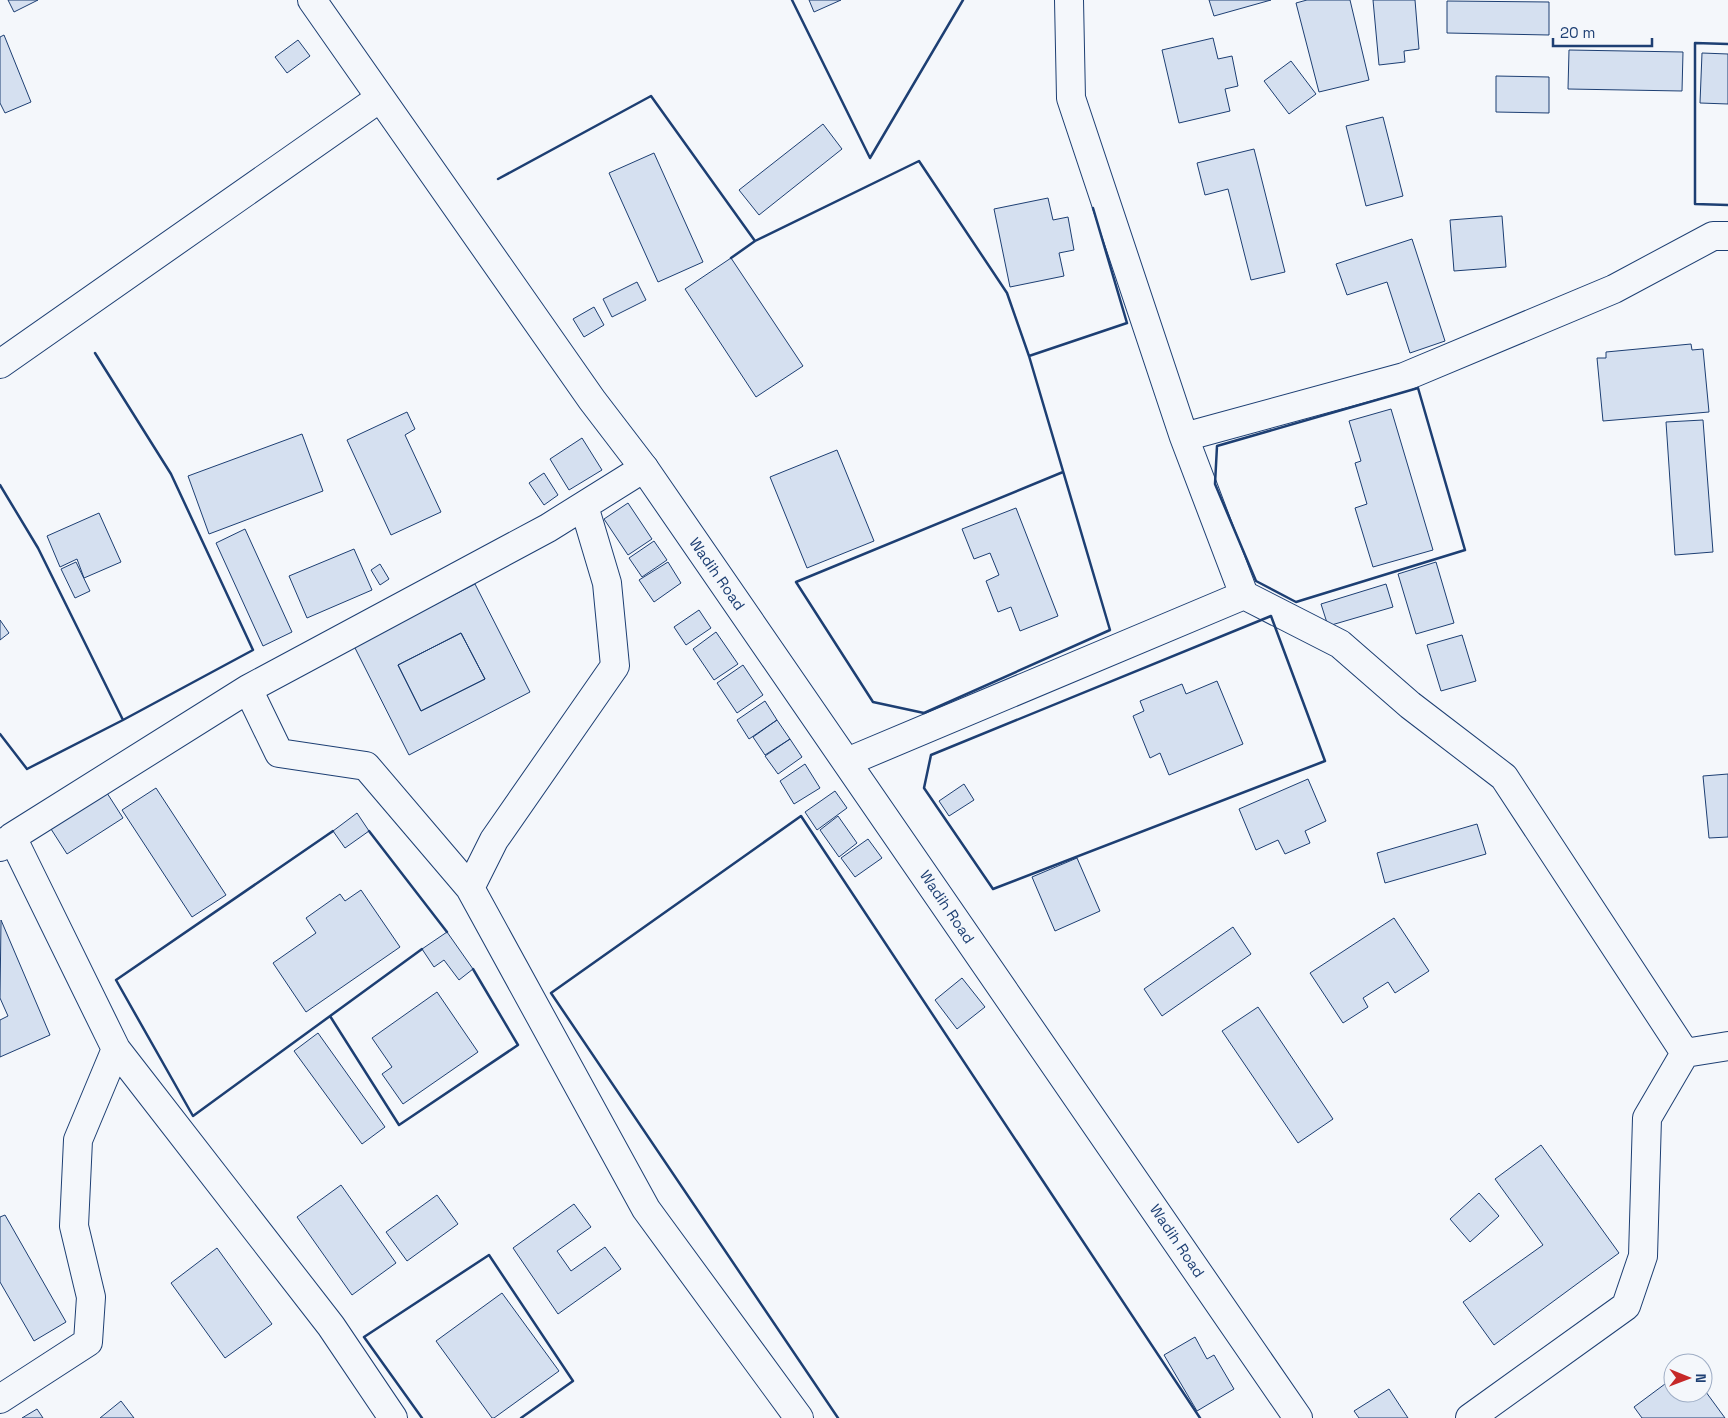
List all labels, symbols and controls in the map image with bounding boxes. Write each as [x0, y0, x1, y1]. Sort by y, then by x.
scale bar [1553, 15, 1652, 47]
text: 20 m [1560, 23, 1595, 42]
street label: Wadih Road [685, 534, 749, 614]
street label: Wadih Road [916, 866, 979, 947]
street label: Wadih Road [1146, 1200, 1209, 1281]
north arrow [1663, 1353, 1713, 1403]
text: N [1692, 1373, 1710, 1383]

